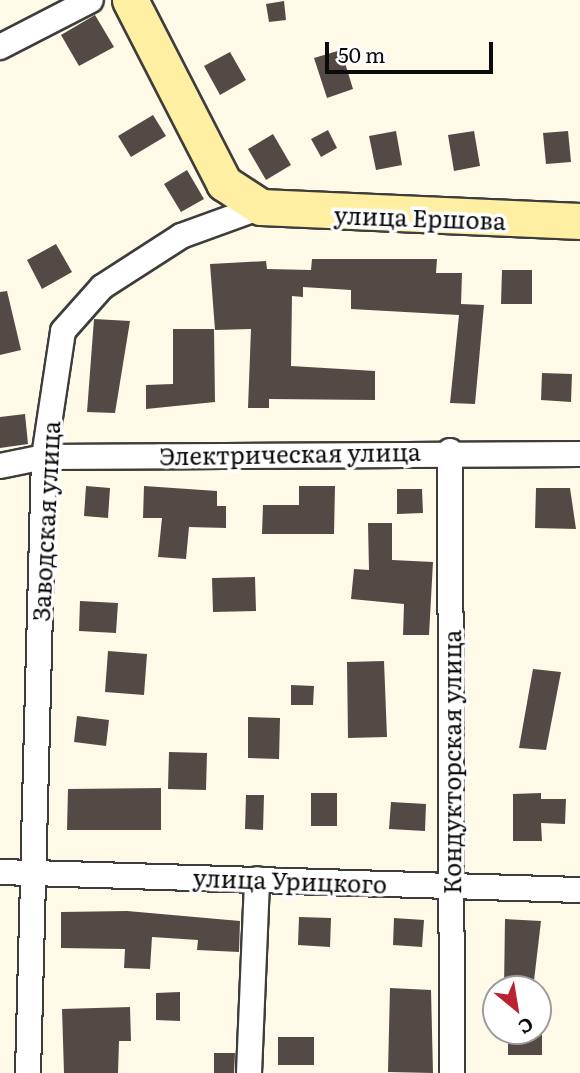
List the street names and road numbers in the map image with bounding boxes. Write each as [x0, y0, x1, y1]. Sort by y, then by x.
street label: улица Ершова [333, 200, 507, 234]
street label: Заводская улица [25, 420, 65, 622]
street label: Электрическая улица [159, 436, 421, 470]
street label: Кондукторская улица [437, 630, 465, 894]
street label: улица Урицкого [192, 862, 388, 898]

